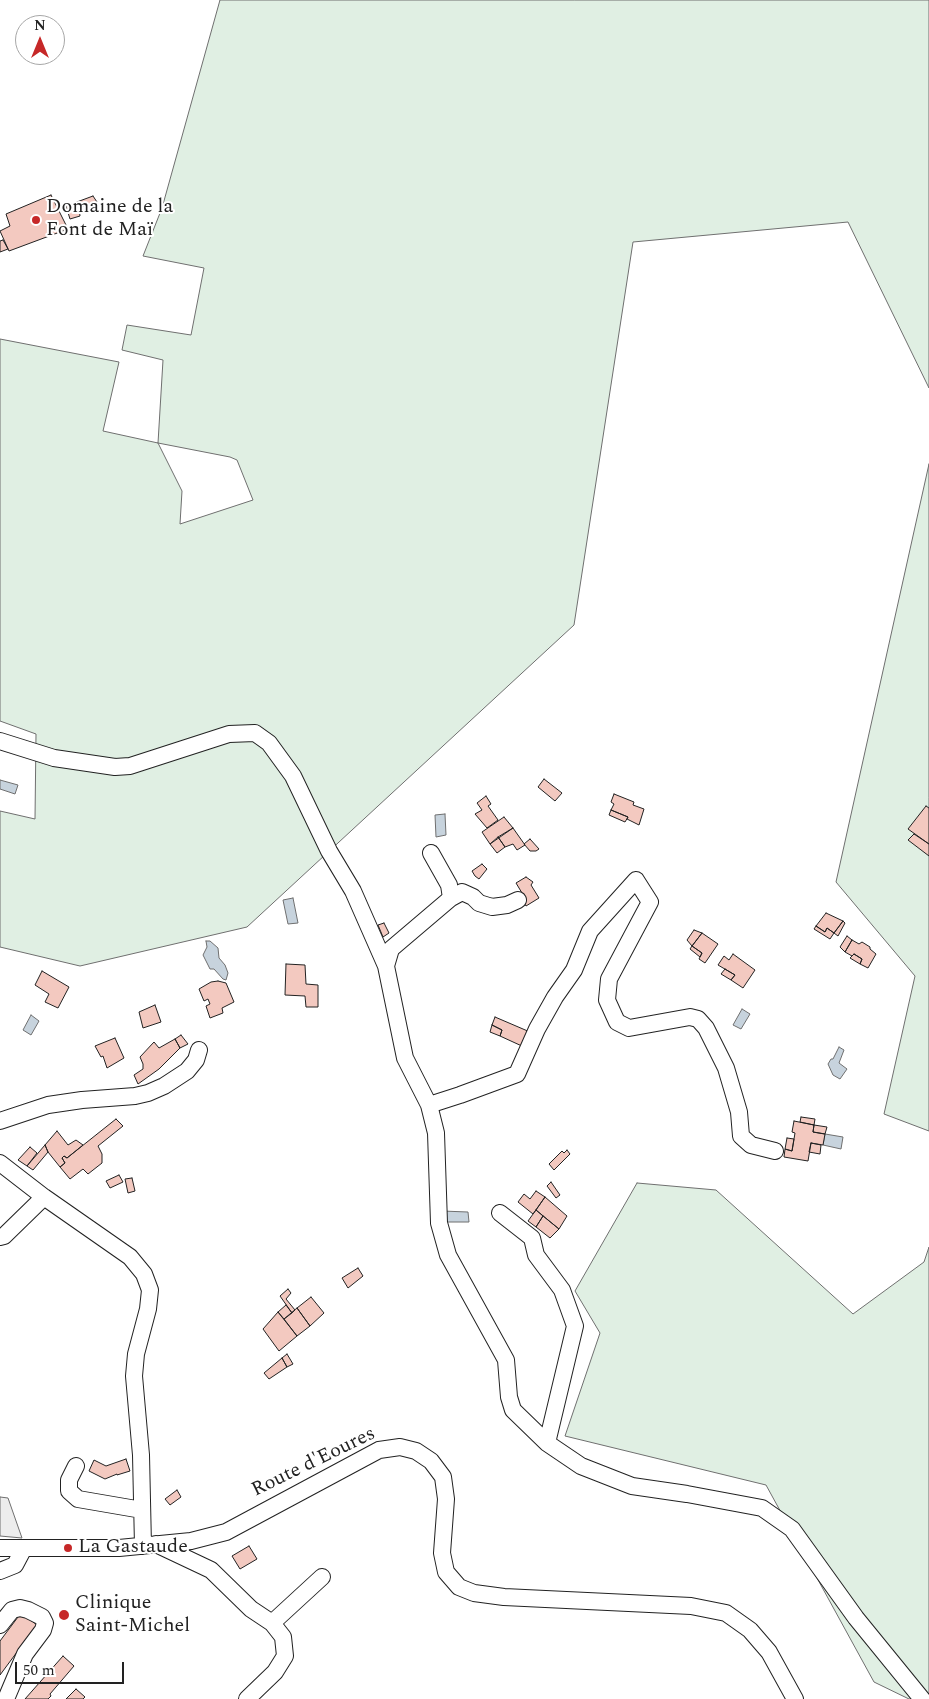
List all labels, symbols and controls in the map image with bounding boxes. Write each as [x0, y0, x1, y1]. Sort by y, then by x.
north arrow [15, 15, 65, 65]
text: N [34, 15, 46, 36]
place label: Domaine de la Font de Maï [46, 196, 173, 243]
marker: Domaine de la Font de Maï [30, 214, 42, 226]
street label: Route d'Eoures [248, 1423, 380, 1503]
place label: La Gastaude [78, 1536, 188, 1560]
marker: La Gastaude [62, 1542, 74, 1554]
place label: Clinique Saint-Michel [75, 1592, 190, 1639]
marker: Clinique Saint-Michel [57, 1608, 71, 1622]
scale bar [18, 1652, 126, 1684]
text: 50 m [23, 1659, 55, 1682]

